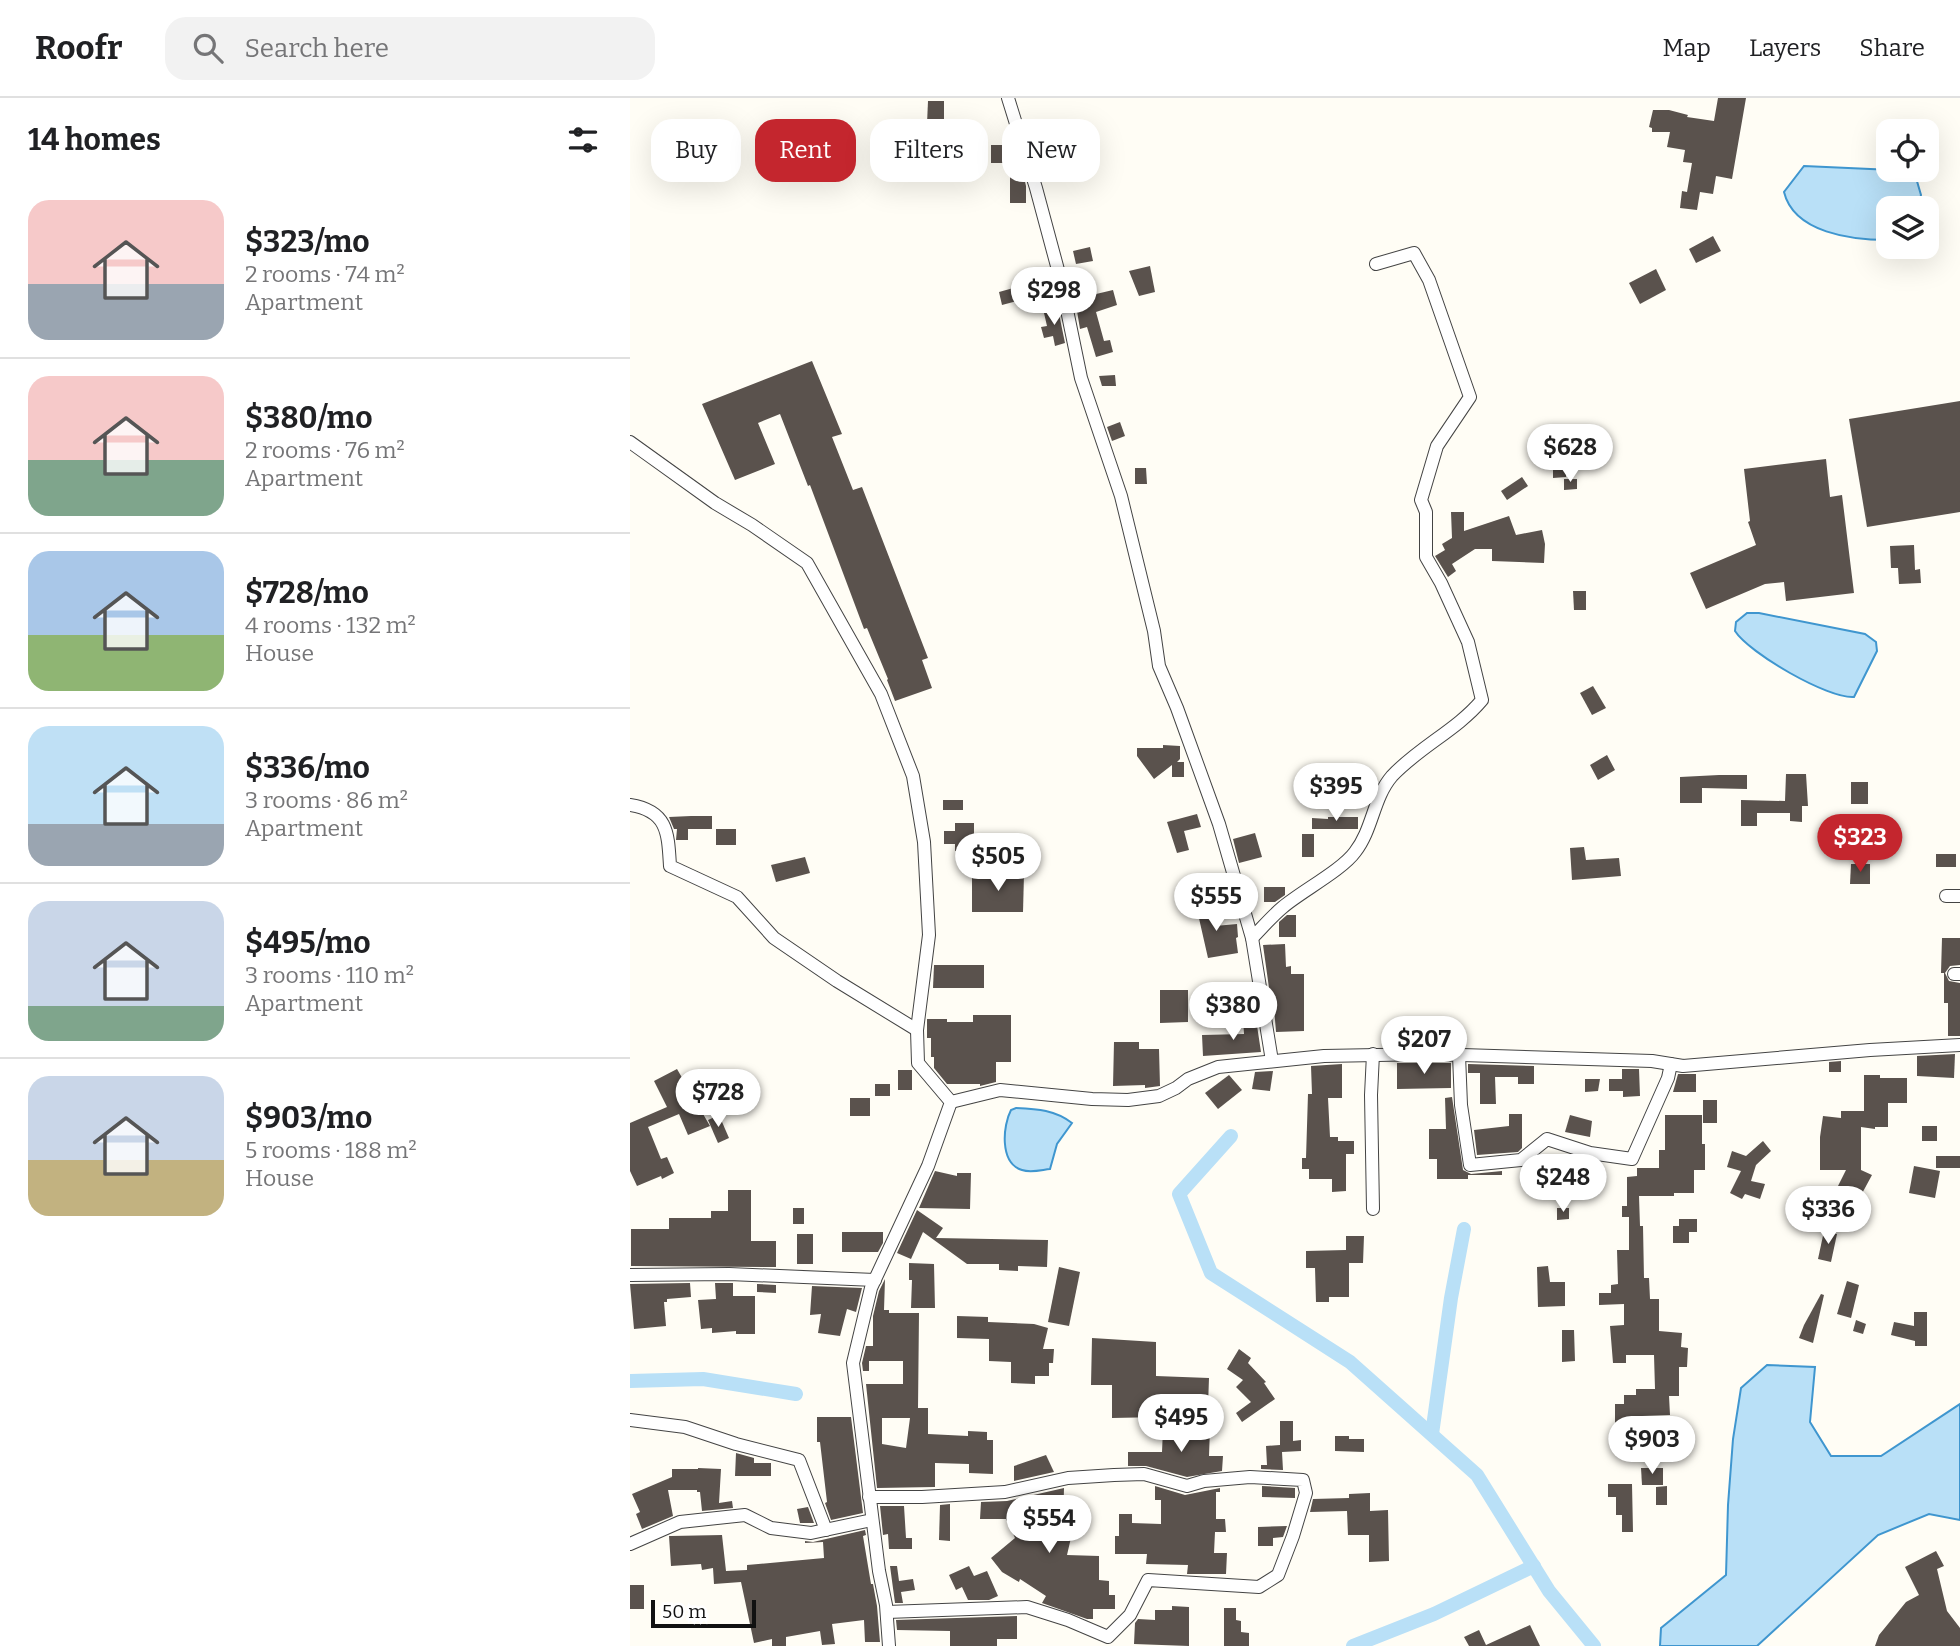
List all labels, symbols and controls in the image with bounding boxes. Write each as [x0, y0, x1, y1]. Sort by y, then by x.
search box [165, 17, 655, 80]
text: Roofr [35, 28, 123, 68]
icon: search [189, 29, 227, 67]
text: Search here [245, 33, 389, 64]
text: Map [1663, 34, 1711, 62]
text: Layers [1749, 34, 1821, 62]
text: Share [1859, 34, 1925, 62]
chip: Buy [651, 119, 741, 182]
chip: Rent [755, 119, 856, 182]
chip: Filters [870, 119, 988, 182]
chip: New [1002, 119, 1100, 182]
map controls [1876, 119, 1939, 259]
button: locate [1876, 119, 1939, 182]
icon: filters [564, 121, 602, 159]
text: 14 homes [28, 122, 161, 158]
button: layers [1876, 196, 1939, 259]
text: $323/mo [245, 224, 370, 260]
icon: home [84, 228, 168, 312]
text: 2 rooms · 74 m² [245, 260, 405, 288]
pin: $298 [1013, 268, 1095, 327]
text: $298 [1027, 276, 1081, 304]
text: Apartment [245, 288, 363, 316]
text: $380/mo [245, 400, 373, 436]
icon: home [84, 404, 168, 488]
pin: $628 [1529, 424, 1611, 484]
text: $628 [1543, 433, 1597, 461]
text: 2 rooms · 76 m² [245, 436, 405, 464]
text: Apartment [245, 464, 363, 492]
text: $728/mo [245, 575, 369, 611]
icon: home [84, 579, 168, 663]
text: 4 rooms · 132 m² [245, 611, 416, 639]
text: House [245, 639, 314, 667]
text: $336/mo [245, 750, 370, 786]
icon: home [84, 754, 168, 838]
pin: $395 [1295, 764, 1377, 823]
text: $395 [1309, 772, 1363, 800]
text: 3 rooms · 86 m² [245, 786, 408, 814]
text: Apartment [245, 814, 363, 842]
pin: $323 [1819, 814, 1901, 874]
text: $323 [1833, 823, 1887, 851]
pin: $505 [957, 834, 1039, 893]
text: $505 [971, 842, 1025, 870]
pin: $555 [1175, 874, 1257, 933]
text: $555 [1190, 882, 1242, 910]
text: $495/mo [245, 925, 371, 961]
icon: home [84, 929, 168, 1013]
text: 3 rooms · 110 m² [245, 961, 414, 989]
pin: $380 [1192, 982, 1274, 1042]
text: Apartment [245, 989, 363, 1017]
text: $380 [1205, 991, 1261, 1019]
pin: $207 [1383, 1016, 1465, 1076]
text: $207 [1397, 1025, 1451, 1053]
pin: $728 [677, 1070, 759, 1129]
text: $728 [692, 1078, 744, 1106]
text: $903/mo [245, 1100, 372, 1136]
icon: home [84, 1104, 168, 1188]
text: 5 rooms · 188 m² [245, 1136, 417, 1164]
pin: $248 [1522, 1154, 1604, 1214]
text: $248 [1536, 1163, 1590, 1191]
text: House [245, 1164, 314, 1192]
pin: $336 [1787, 1186, 1869, 1246]
text: $336 [1801, 1195, 1855, 1223]
pin: $495 [1140, 1394, 1222, 1454]
text: $495 [1154, 1403, 1208, 1431]
pin: $903 [1611, 1416, 1693, 1476]
text: $903 [1624, 1425, 1680, 1453]
pin: $554 [1008, 1496, 1090, 1555]
text: $554 [1022, 1504, 1076, 1532]
scale bar [651, 1597, 756, 1629]
text: 50 m [662, 1600, 706, 1623]

